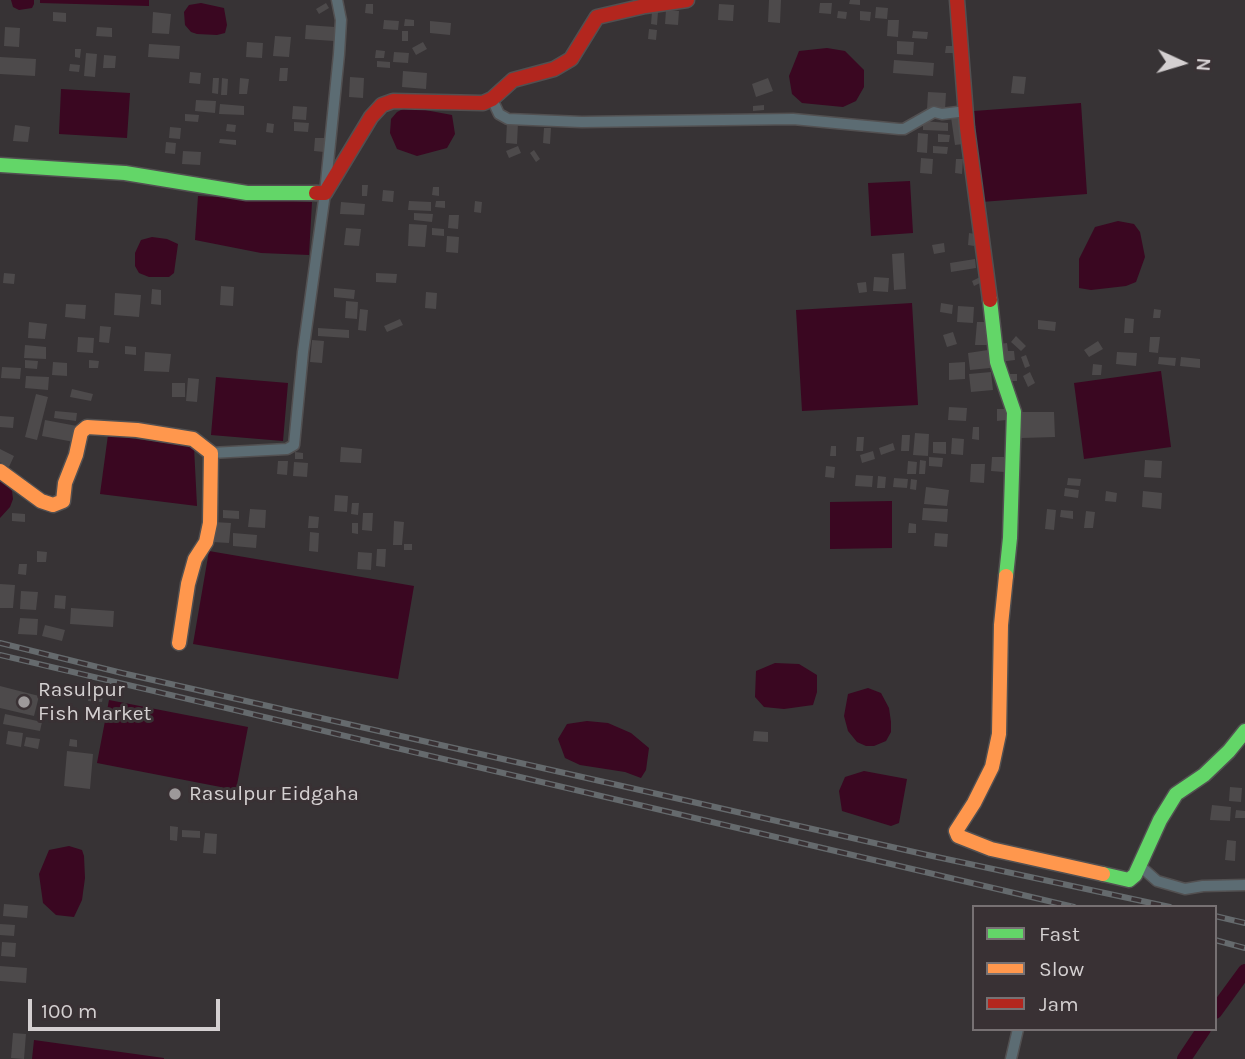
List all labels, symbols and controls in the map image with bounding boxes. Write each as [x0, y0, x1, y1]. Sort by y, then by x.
north arrow [1147, 28, 1217, 98]
text: N [1192, 57, 1214, 72]
place label: Rasulpur Fish Market [38, 677, 151, 727]
marker: Rasulpur Fish Market [16, 694, 32, 710]
place label: Rasulpur Eidgaha [189, 781, 359, 807]
marker: Rasulpur Eidgaha [167, 786, 183, 802]
legend [972, 905, 1217, 1031]
text: Fast [1039, 922, 1080, 946]
text: Slow [1039, 957, 1084, 981]
scale bar [32, 986, 224, 1030]
text: Jam [1039, 992, 1079, 1016]
text: 100 m [41, 999, 98, 1023]

